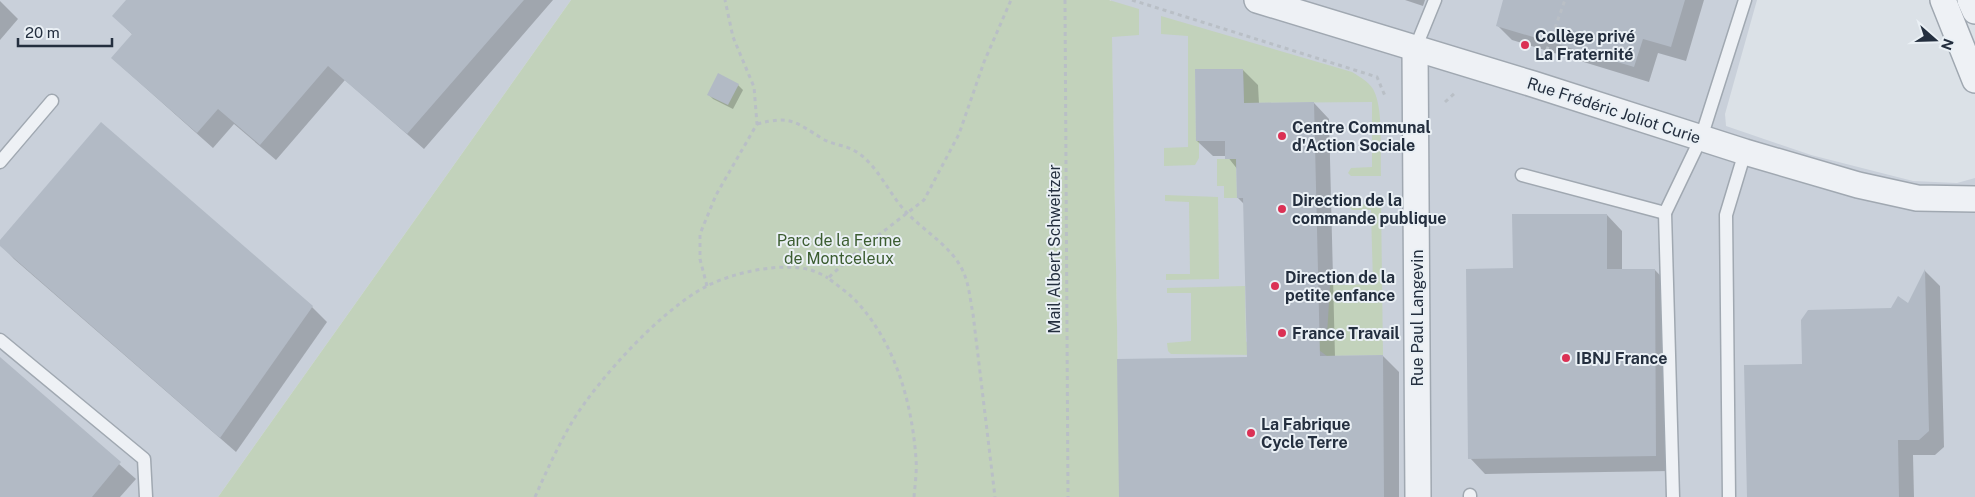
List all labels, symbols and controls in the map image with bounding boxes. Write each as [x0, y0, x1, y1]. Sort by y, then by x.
scale bar [18, 15, 111, 47]
north arrow [1910, 15, 1960, 65]
text: 20 m [25, 24, 60, 41]
place label: Collège privé La Fraternité [1535, 27, 1635, 64]
text: N [1938, 37, 1957, 52]
marker: Collège privé La Fraternité [1519, 39, 1531, 51]
street label: Rue Frédéric Joliot Curie [1525, 73, 1703, 148]
place label: Centre Communal d'Action Sociale [1292, 118, 1431, 155]
marker: Centre Communal d'Action Sociale [1276, 130, 1288, 142]
street label: Mail Albert Schweitzer [1045, 164, 1064, 334]
place label: Direction de la commande publique [1292, 191, 1446, 228]
marker: Direction de la commande publique [1276, 203, 1288, 215]
park label: Parc de la Ferme de Montceleux [777, 231, 901, 268]
street label: Rue Paul Langevin [1408, 250, 1427, 386]
place label: Direction de la petite enfance [1285, 268, 1395, 305]
marker: Direction de la petite enfance [1269, 280, 1281, 292]
place label: France Travail [1292, 324, 1400, 343]
marker: France Travail [1276, 327, 1288, 339]
place label: IBNJ France [1576, 349, 1667, 368]
marker: IBNJ France [1560, 352, 1572, 364]
place label: La Fabrique Cycle Terre [1261, 415, 1351, 452]
marker: La Fabrique Cycle Terre [1245, 427, 1257, 439]

